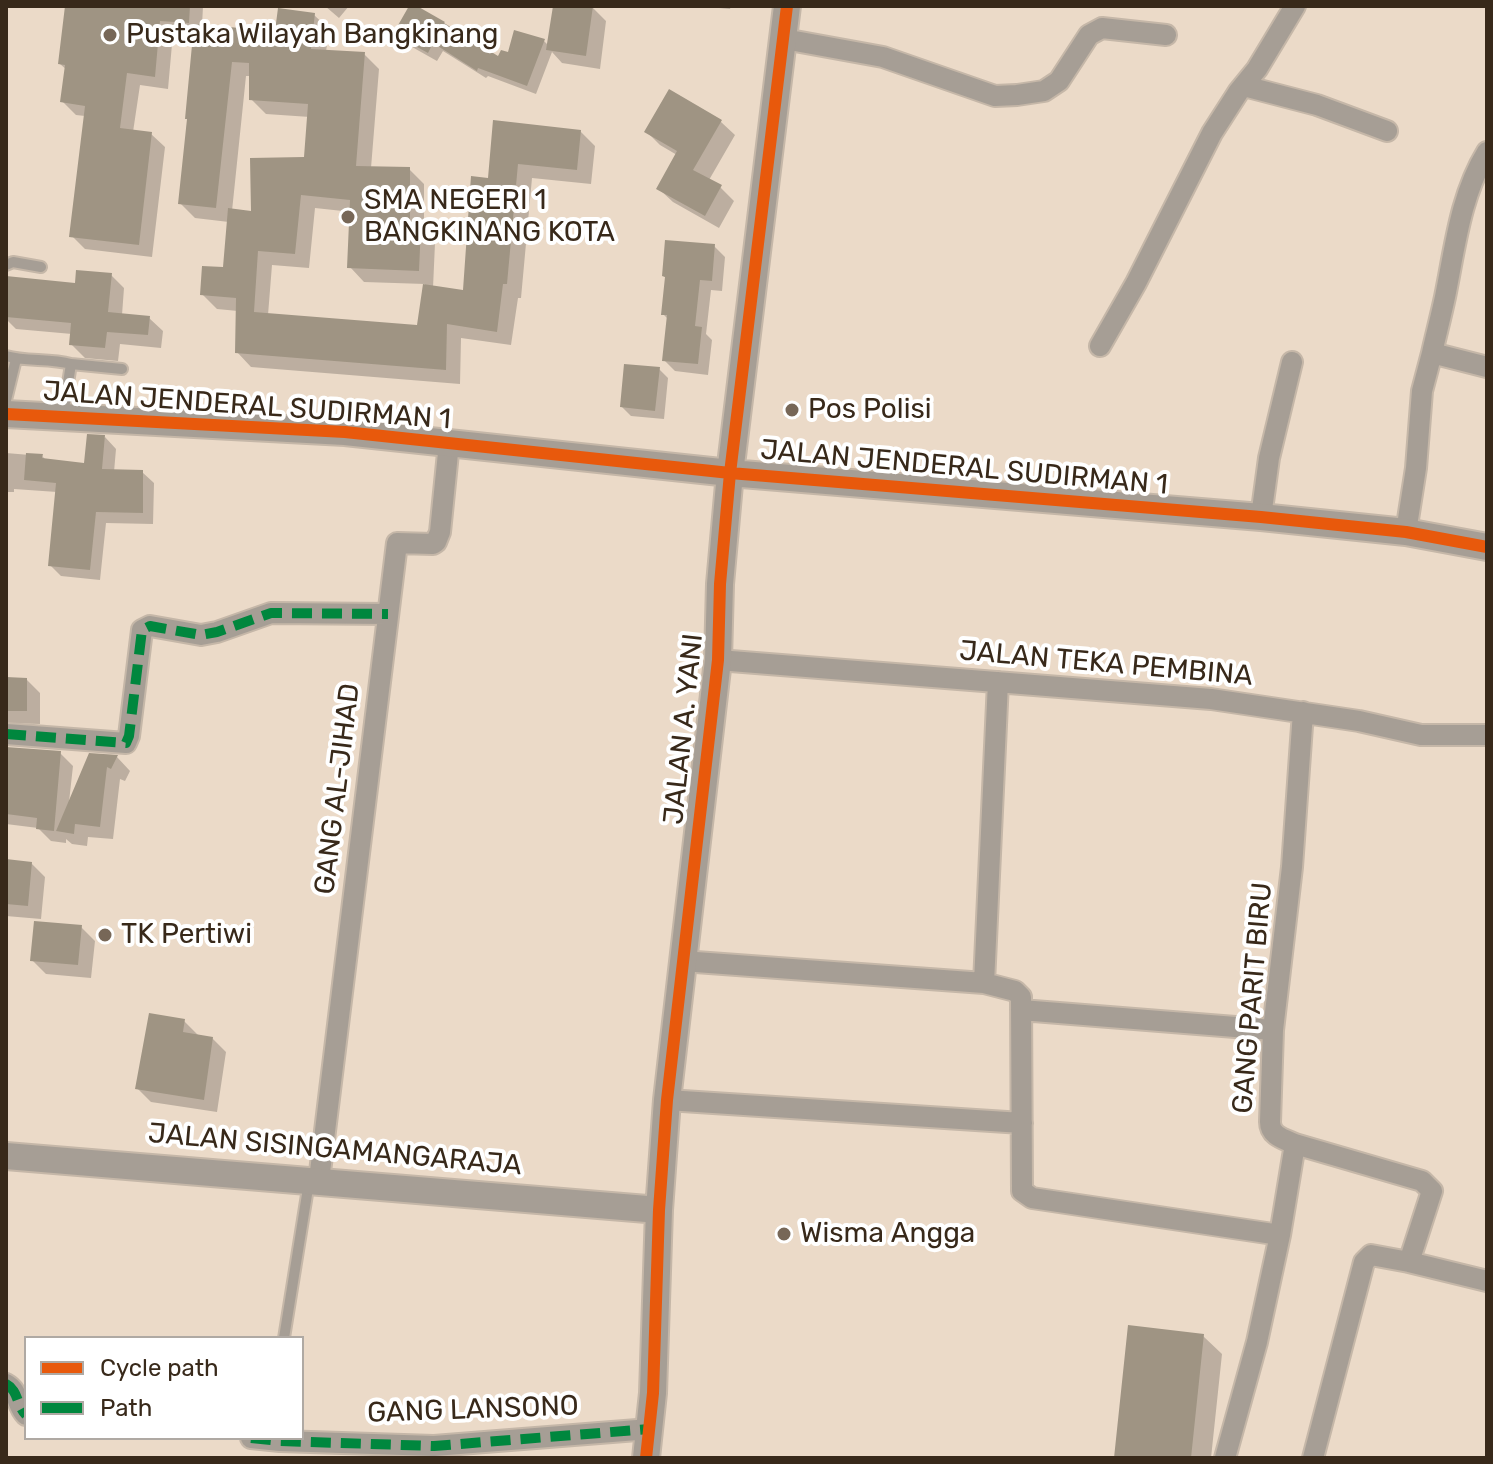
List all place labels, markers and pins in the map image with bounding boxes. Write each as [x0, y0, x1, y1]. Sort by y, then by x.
place label: Pustaka Wilayah Bangkinang [126, 18, 499, 52]
marker: Pustaka Wilayah Bangkinang [101, 26, 119, 44]
place label: SMA NEGERI 1 BANGKINANG KOTA [364, 184, 615, 250]
marker: SMA NEGERI 1 BANGKINANG KOTA [339, 208, 357, 226]
place label: Pos Polisi [808, 393, 931, 427]
marker: Pos Polisi [783, 401, 801, 419]
place label: TK Pertiwi [121, 918, 252, 952]
marker: TK Pertiwi [96, 926, 114, 944]
place label: Wisma Angga [800, 1217, 975, 1251]
marker: Wisma Angga [775, 1225, 793, 1243]

